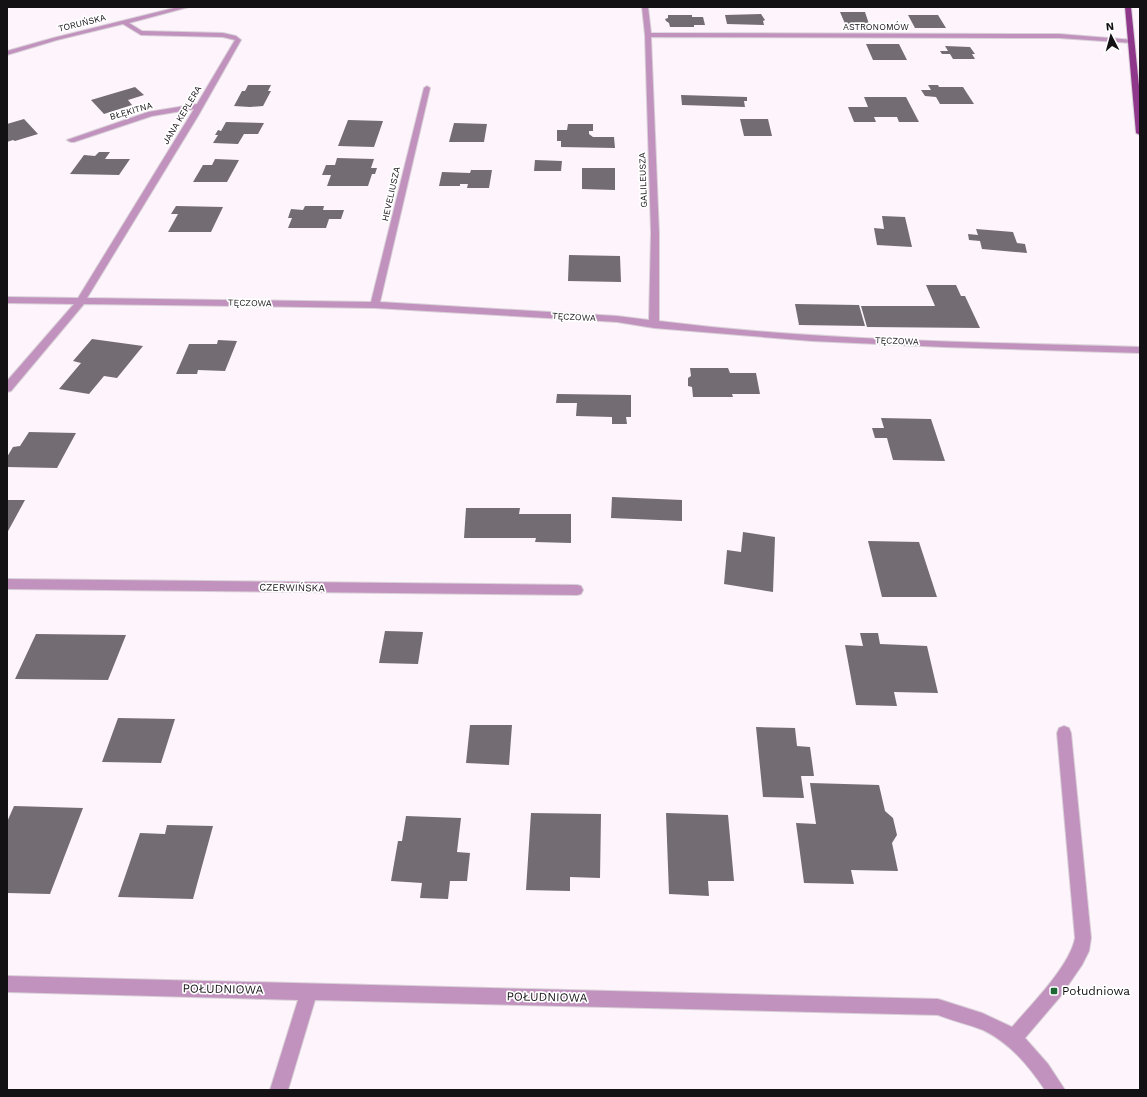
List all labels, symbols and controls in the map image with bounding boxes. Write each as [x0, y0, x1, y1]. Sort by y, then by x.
street label: TORUŃSKA [57, 11, 107, 34]
north arrow [1091, 16, 1131, 56]
text: N [1105, 20, 1115, 33]
street label: ASTRONOMÓW [843, 21, 909, 32]
street label: JANA KEPLERA [161, 84, 203, 146]
street label: BŁĘKITNA [109, 100, 153, 122]
street label: GALILEUSZA [637, 152, 649, 208]
street label: HEVELIUSZA [380, 166, 402, 222]
street label: TĘCZOWA [228, 298, 272, 308]
street label: TĘCZOWA [552, 311, 596, 323]
street label: TĘCZOWA [875, 335, 919, 347]
street label: CZERWIŃSKA [259, 581, 325, 594]
street label: POŁUDNIOWA [182, 981, 264, 997]
place label: Południowa [1062, 984, 1130, 998]
marker: Południowa [1049, 986, 1059, 996]
street label: POŁUDNIOWA [506, 989, 588, 1005]

